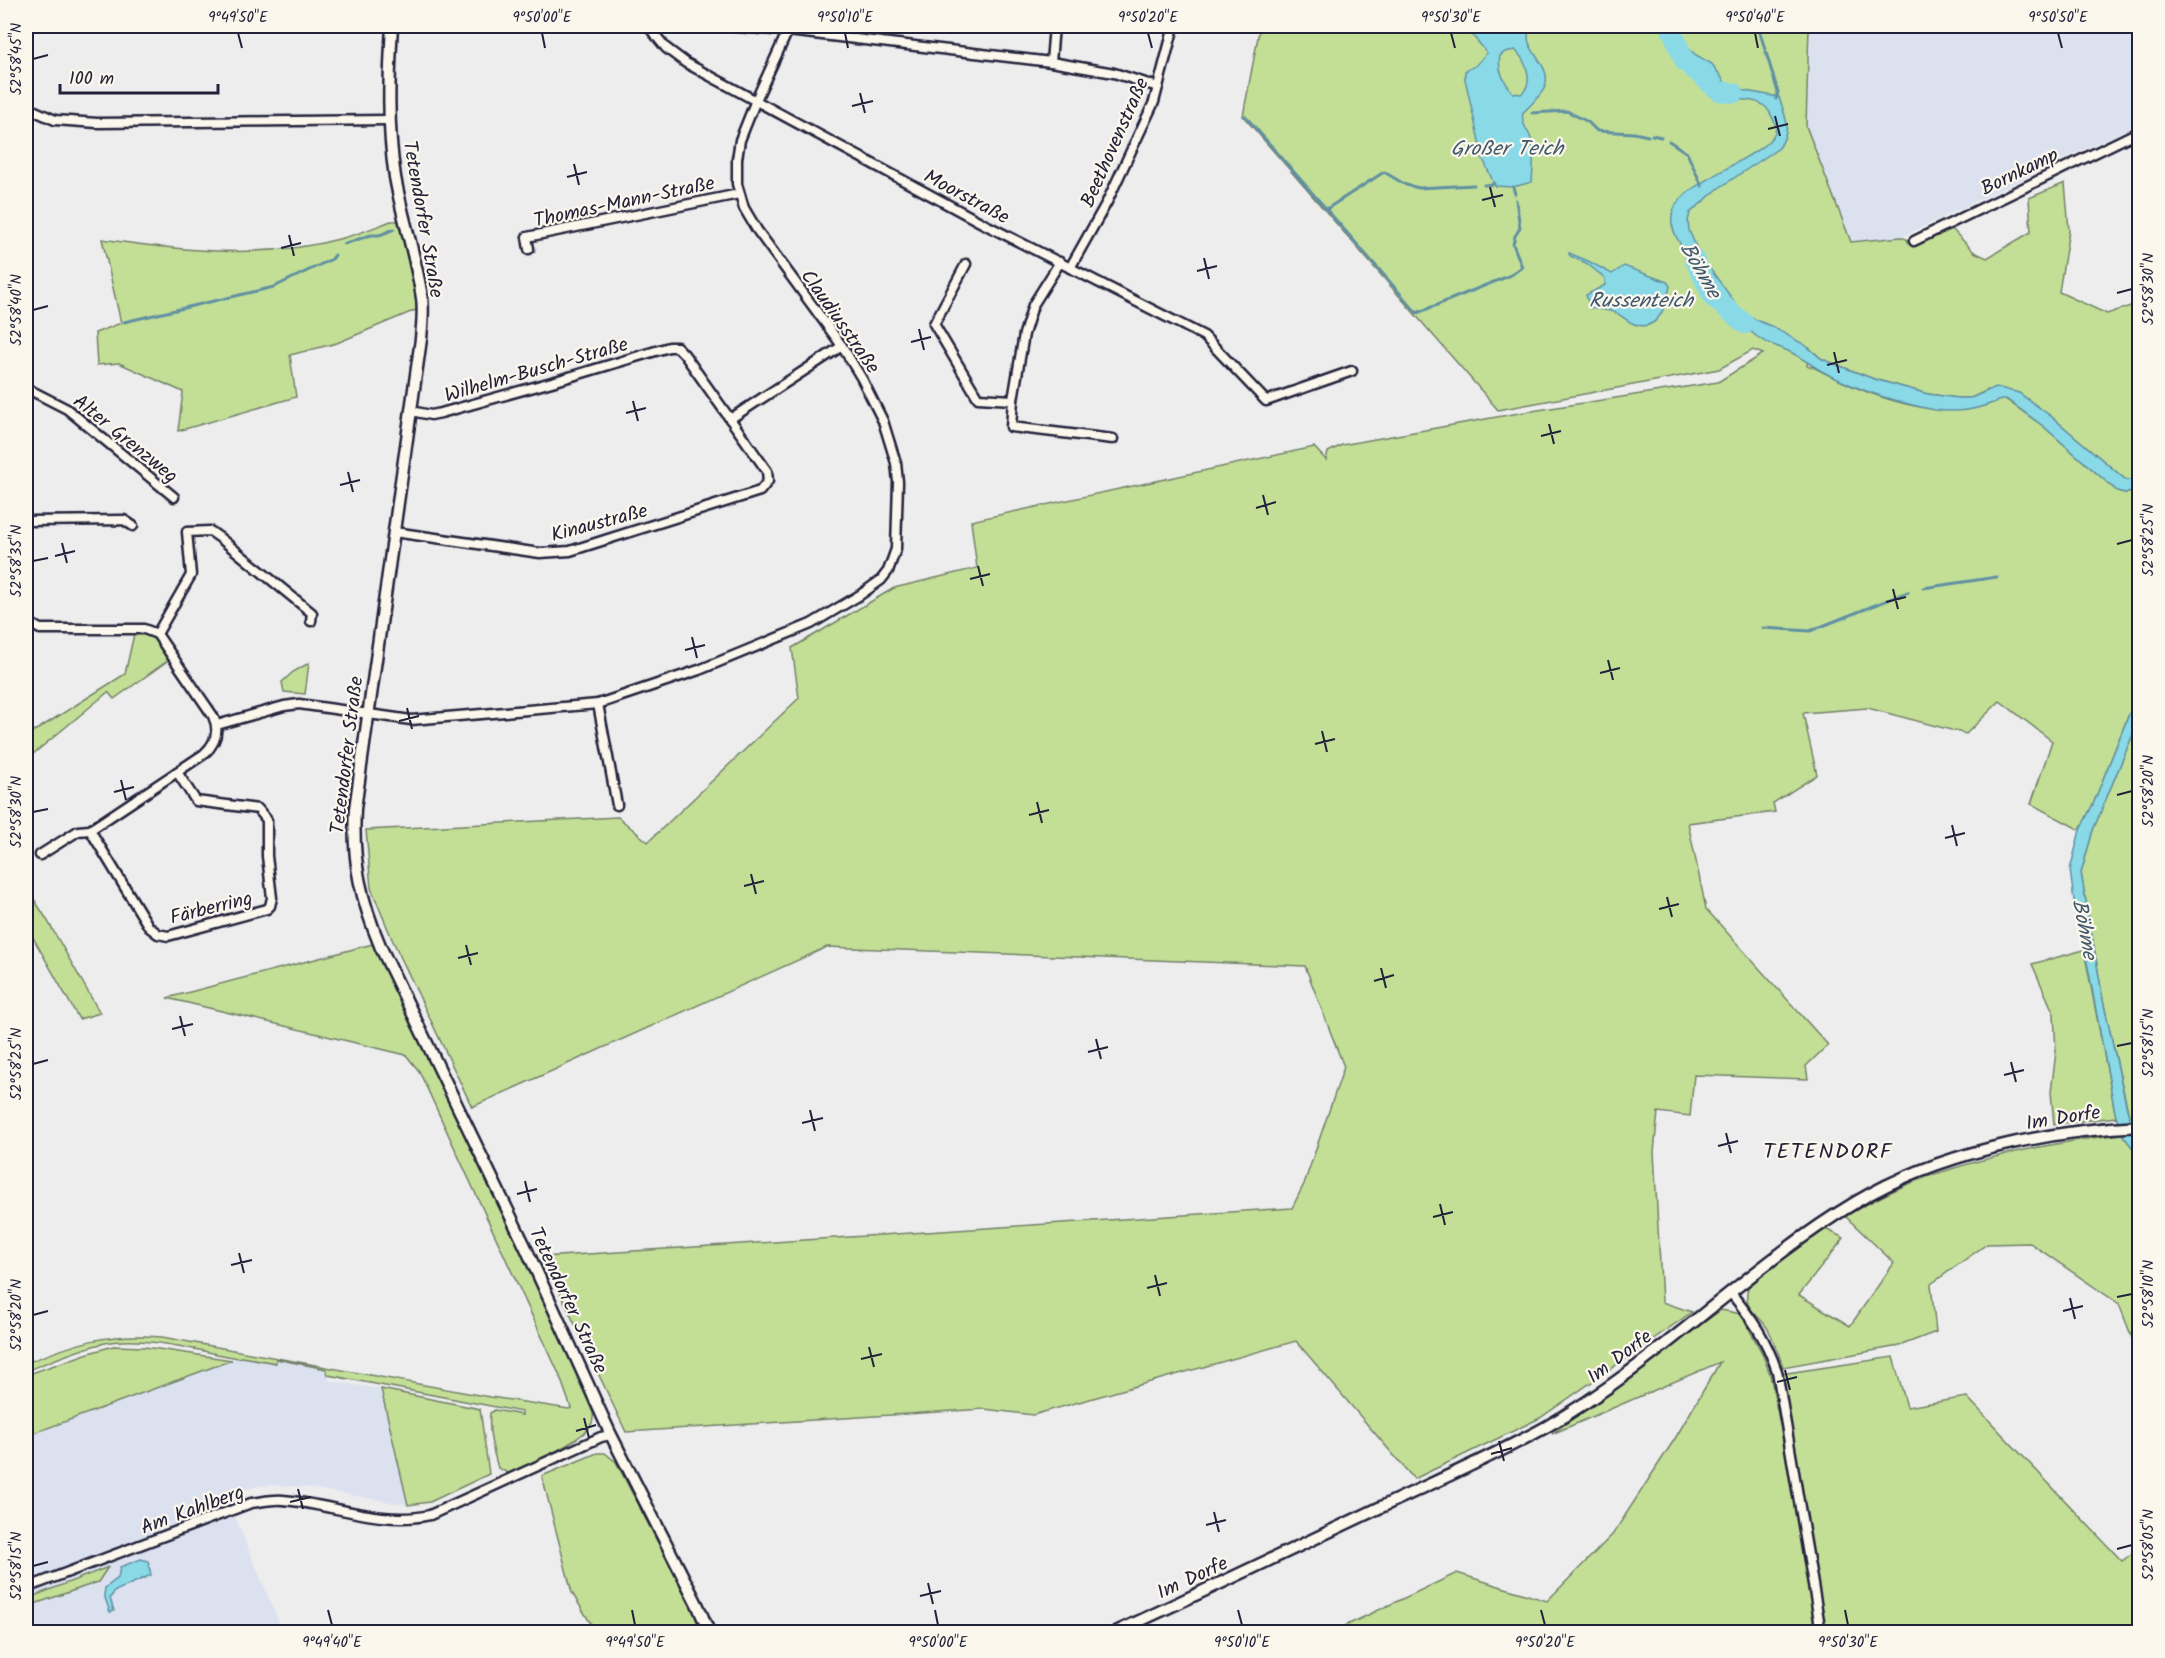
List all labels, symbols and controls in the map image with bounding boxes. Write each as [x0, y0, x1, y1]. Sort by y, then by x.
text: 9°49'50"E [208, 6, 269, 30]
text: 9°50'00"E [513, 6, 573, 30]
text: 9°50'10"E [817, 6, 874, 30]
text: 9°50'20"E [1118, 6, 1179, 30]
text: 9°50'30"E [1421, 6, 1482, 30]
text: 9°50'40"E [1725, 6, 1786, 30]
text: 9°50'50"E [2028, 6, 2089, 30]
text: 52°58'45"N [5, 23, 29, 95]
scale bar [60, 57, 218, 95]
text: 100 m [69, 65, 114, 94]
street label: Beethovenstraße [1073, 73, 1159, 213]
water label: Großer Teich [1451, 133, 1565, 166]
street label: Tetendorfer Straße [392, 138, 452, 300]
street label: Bornkamp [1975, 140, 2065, 205]
street label: Moorstraße [917, 162, 1015, 234]
street label: Thomas-Mann-Straße [531, 168, 718, 238]
water label: Böhme [1670, 236, 1730, 307]
text: 52°58'30"N [2137, 253, 2161, 325]
street label: Claudiusstraße [791, 263, 887, 381]
text: 52°58'40"N [5, 274, 29, 346]
water label: Russenteich [1589, 285, 1695, 318]
street label: Wilhelm-Busch-Straße [441, 329, 632, 412]
street label: Alter Grenzweg [65, 387, 184, 492]
street label: Kinaustraße [547, 496, 652, 552]
text: 52°58'25"N [2137, 503, 2161, 577]
text: 52°58'35"N [5, 525, 29, 597]
street label: Tetendorfer Straße [322, 674, 374, 836]
text: 52°58'20"N [2137, 755, 2161, 827]
text: 52°58'30"N [5, 776, 29, 848]
street label: Färberring [167, 883, 256, 935]
water label: Böhme [2062, 897, 2106, 965]
text: 52°58'15"N [2137, 1008, 2161, 1078]
text: 52°58'25"N [5, 1027, 29, 1101]
street label: Im Dorfe [2024, 1097, 2103, 1141]
district label: TETENDORF [1763, 1135, 1893, 1170]
street label: Tetendorfer Straße [519, 1222, 615, 1380]
text: 52°58'10"N [2137, 1260, 2161, 1328]
text: 52°58'20"N [5, 1279, 29, 1351]
street label: Im Dorfe [1581, 1322, 1660, 1393]
street label: Am Kahlberg [136, 1477, 249, 1544]
text: 52°58'05"N [2137, 1509, 2161, 1581]
text: 52°58'15"N [5, 1531, 29, 1601]
street label: Im Dorfe [1152, 1548, 1234, 1609]
text: 9°49'40"E [302, 1631, 363, 1655]
text: 9°49'50"E [605, 1631, 666, 1655]
text: 9°50'00"E [909, 1631, 969, 1655]
text: 9°50'10"E [1214, 1631, 1271, 1655]
text: 9°50'20"E [1515, 1631, 1576, 1655]
text: 9°50'30"E [1818, 1631, 1879, 1655]

